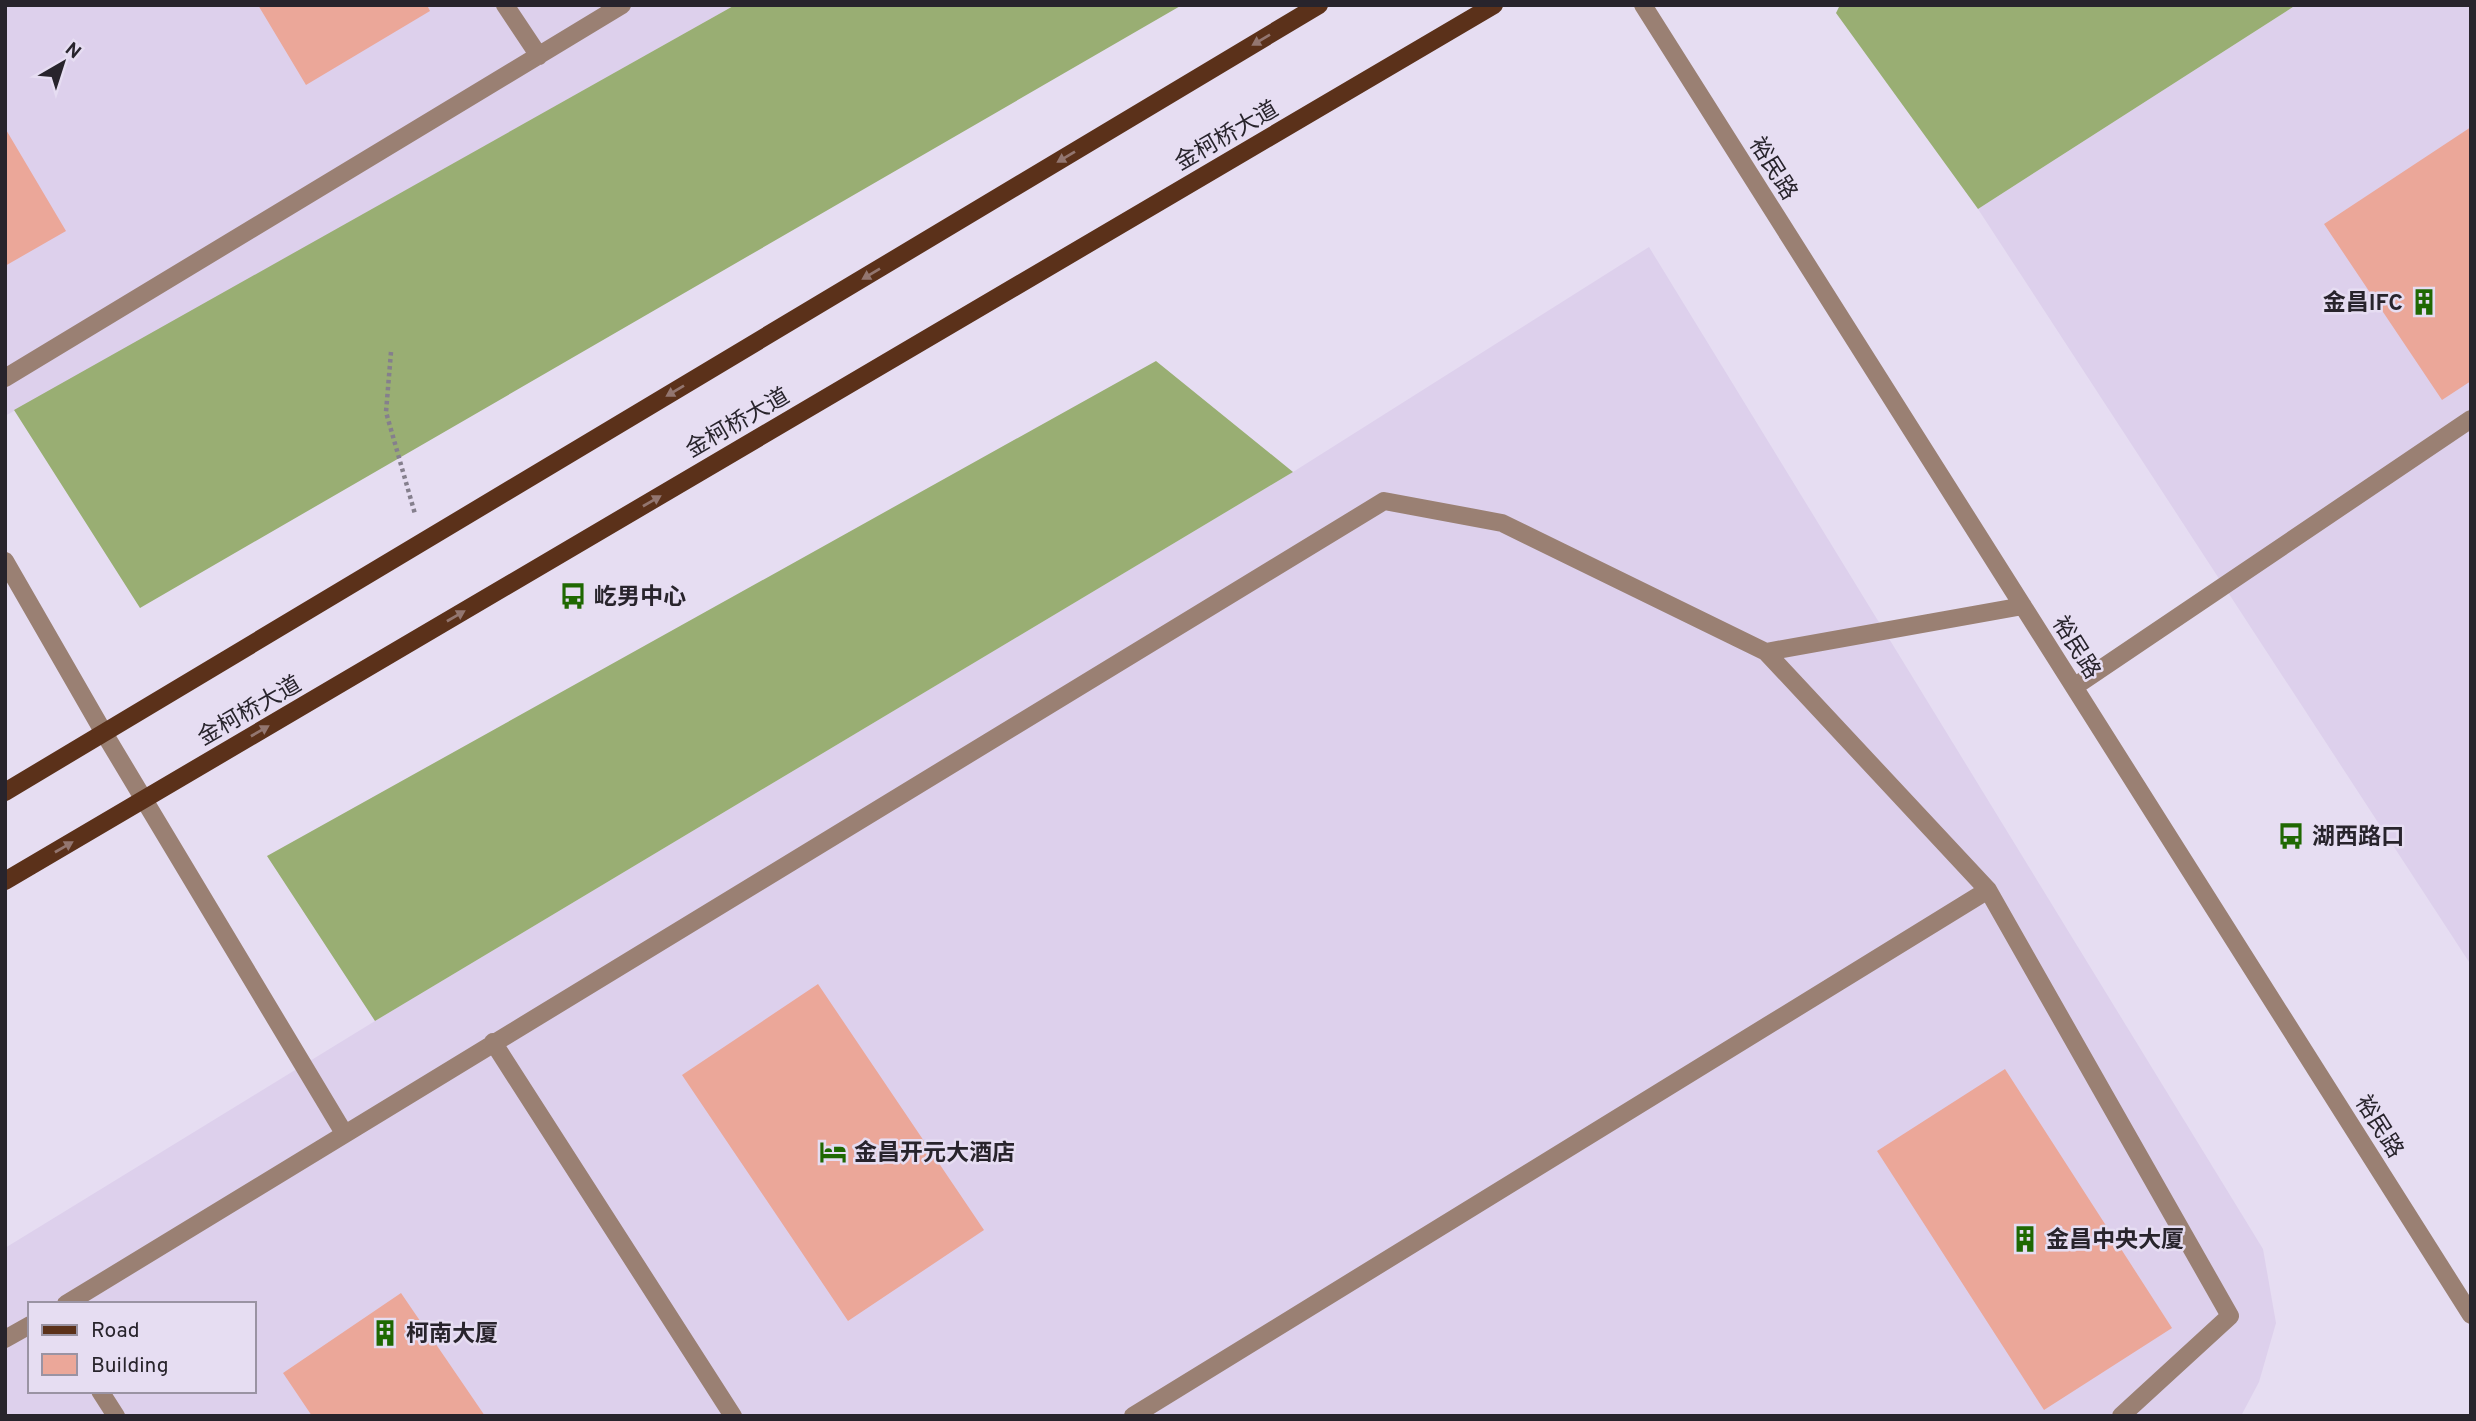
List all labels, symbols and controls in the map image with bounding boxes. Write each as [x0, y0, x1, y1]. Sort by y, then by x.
north arrow [28, 28, 98, 98]
one-way arrow [1251, 34, 1270, 47]
text: N [60, 38, 85, 65]
street label: 金柯桥大道 [1170, 96, 1284, 178]
street label: 裕民路 [1741, 132, 1802, 206]
one-way arrow [1056, 151, 1075, 164]
one-way arrow [861, 268, 880, 280]
building icon: 金昌IFC [2409, 287, 2439, 317]
place label: 金昌IFC [2323, 289, 2403, 319]
street label: 金柯桥大道 [681, 383, 795, 465]
one-way arrow [666, 385, 685, 397]
one-way arrow [643, 494, 662, 507]
bus stop icon: 屹男中心 [558, 581, 588, 611]
place label: 屹男中心 [594, 584, 686, 613]
one-way arrow [447, 610, 466, 622]
street label: 裕民路 [2044, 611, 2105, 685]
street label: 金柯桥大道 [193, 671, 307, 753]
one-way arrow [251, 725, 270, 738]
bus stop icon: 湖西路口 [2276, 821, 2306, 851]
place label: 湖西路口 [2312, 824, 2404, 853]
one-way arrow [55, 841, 74, 853]
street label: 裕民路 [2347, 1090, 2408, 1164]
hotel icon: 金昌开元大酒店 [818, 1137, 848, 1167]
place label: 金昌开元大酒店 [854, 1139, 1015, 1169]
building icon: 金昌中央大厦 [2010, 1224, 2040, 1254]
place label: 金昌中央大厦 [2046, 1226, 2184, 1256]
legend [28, 1302, 256, 1393]
text: Road [91, 1318, 140, 1345]
building icon: 柯南大厦 [370, 1318, 400, 1348]
place label: 柯南大厦 [406, 1321, 498, 1350]
text: Building [91, 1353, 169, 1380]

